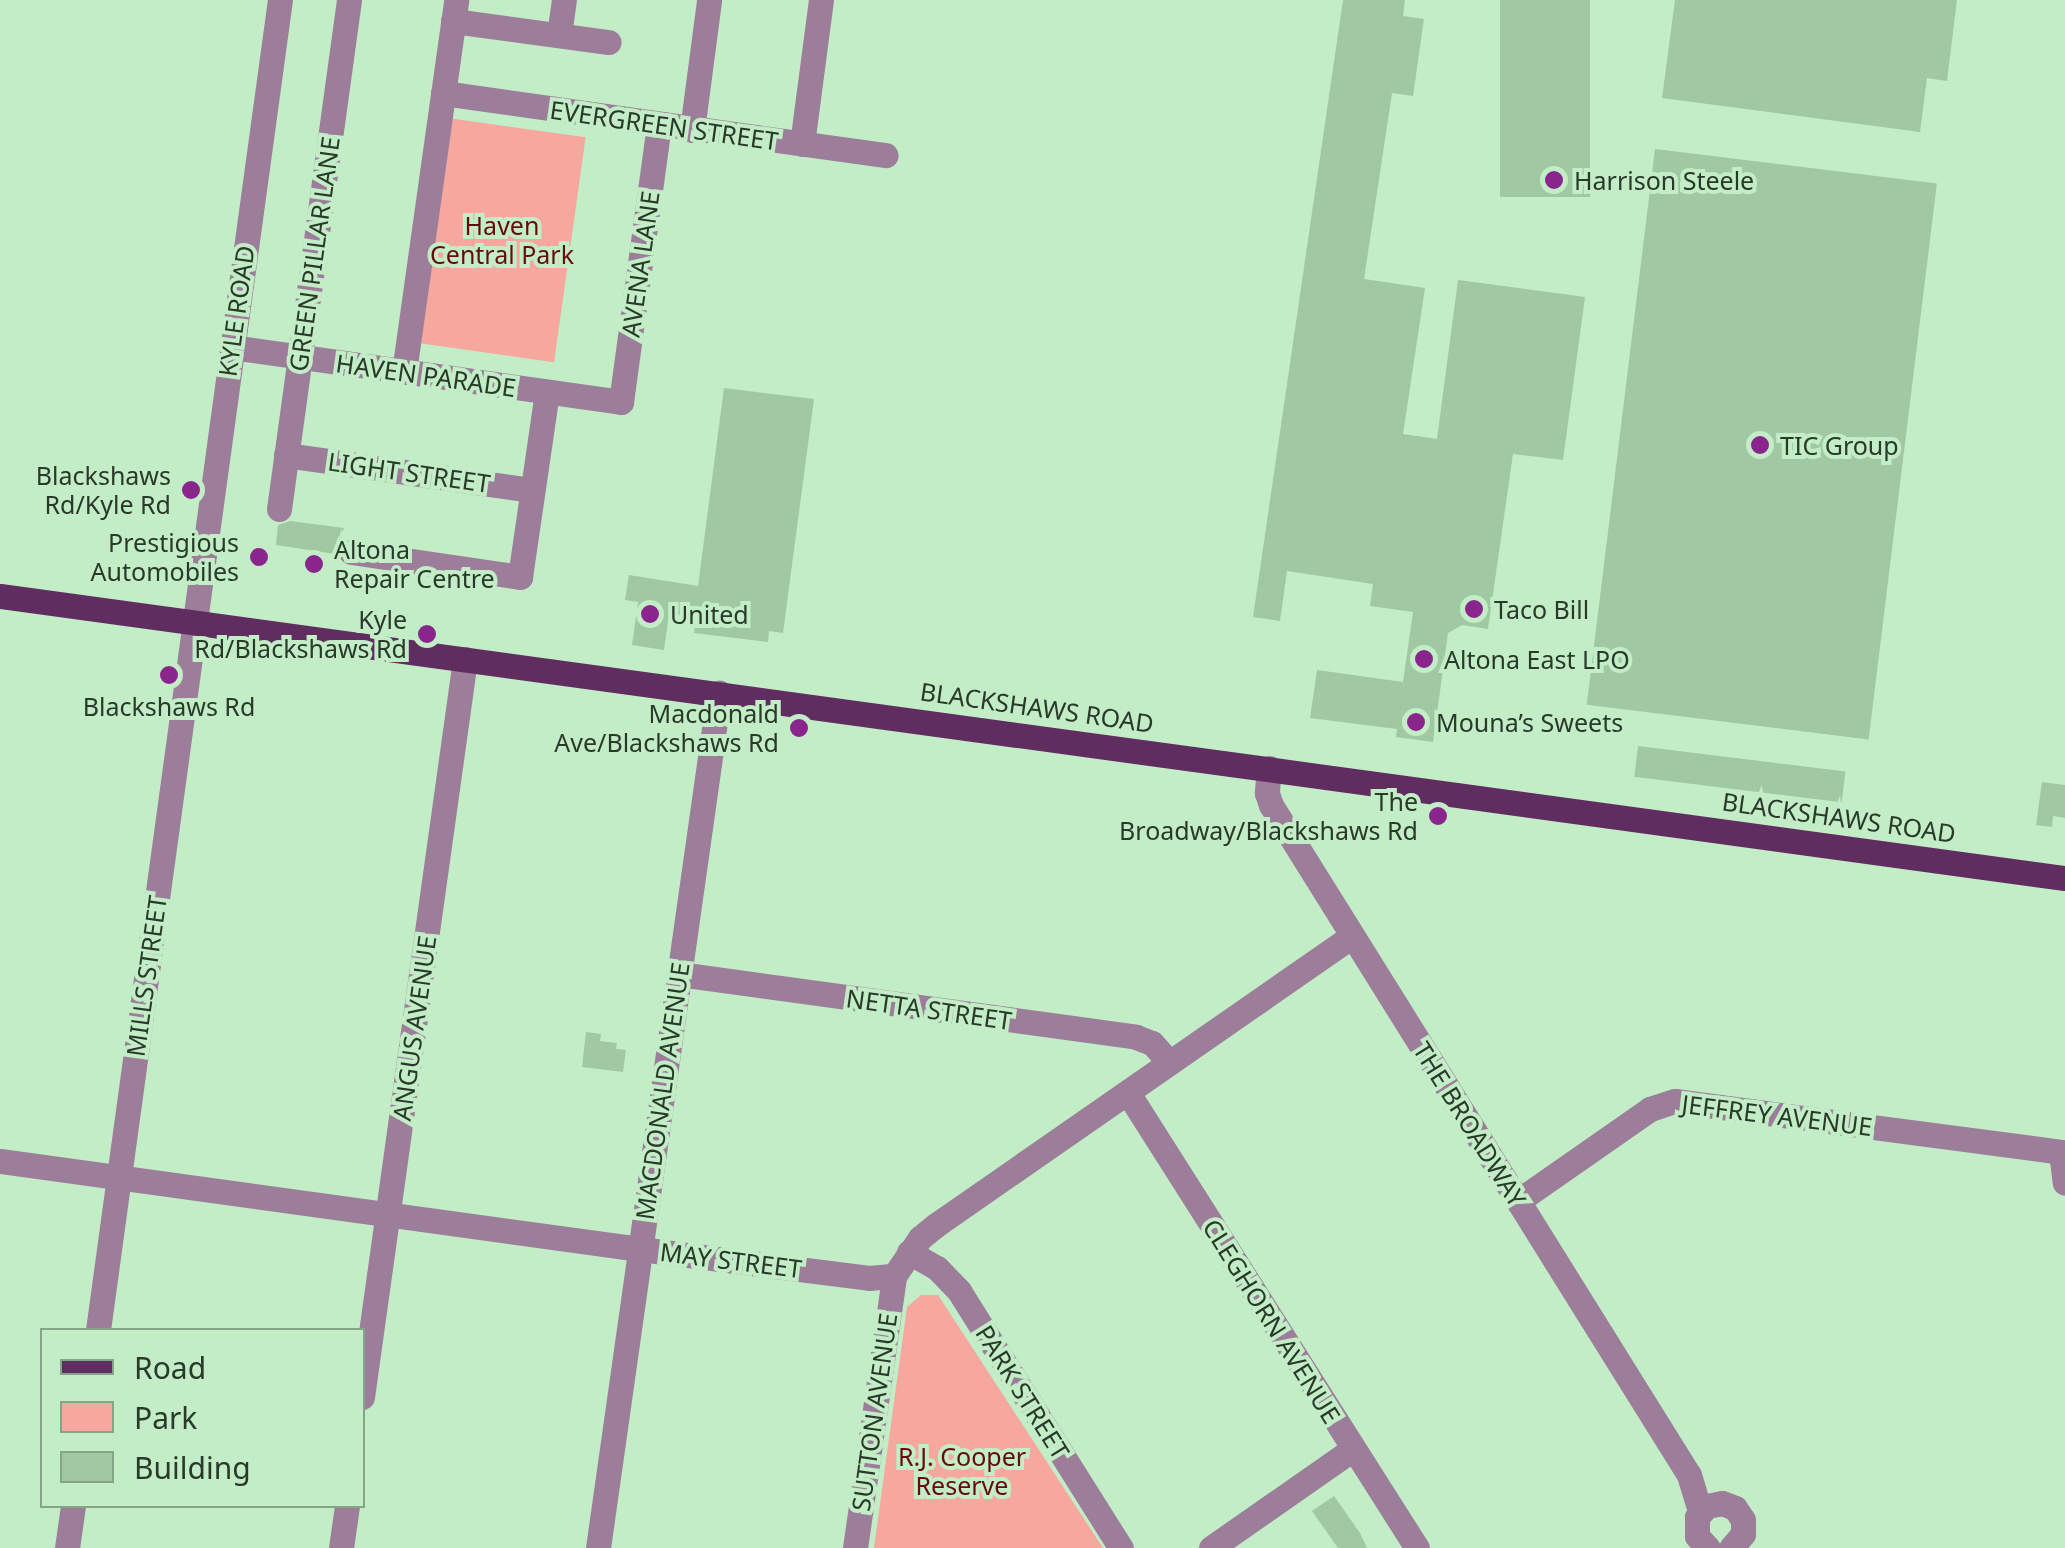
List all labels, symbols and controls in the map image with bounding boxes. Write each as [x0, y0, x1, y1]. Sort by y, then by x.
street label: EVERGREEN STREET [548, 94, 780, 156]
street label: GREEN PILLAR LANE [283, 135, 345, 373]
place label: Harrison Steele [1574, 165, 1754, 195]
marker: Harrison Steele [1543, 169, 1565, 191]
street label: AVENA LANE [615, 189, 665, 339]
park label: Haven Central Park [430, 211, 574, 270]
street label: KYLE ROAD [212, 244, 260, 378]
street label: HAVEN PARADE [334, 348, 518, 402]
place label: TIC Group [1780, 430, 1899, 460]
marker: TIC Group [1749, 434, 1771, 456]
street label: LIGHT STREET [326, 446, 492, 498]
place label: Blackshaws Rd/Kyle Rd [36, 461, 171, 520]
marker: Blackshaws Rd/Kyle Rd [180, 479, 202, 501]
place label: Prestigious Automobiles [91, 528, 239, 587]
place label: Altona Repair Centre [334, 535, 495, 594]
marker: Prestigious Automobiles [248, 546, 270, 568]
marker: Altona Repair Centre [303, 553, 325, 575]
place label: Taco Bill [1494, 594, 1589, 624]
marker: Taco Bill [1463, 598, 1485, 620]
place label: United [670, 599, 749, 629]
marker: United [639, 603, 661, 625]
place label: Kyle Rd/Blackshaws Rd [194, 605, 407, 664]
marker: Kyle Rd/Blackshaws Rd [416, 623, 438, 645]
place label: Altona East LPO [1444, 644, 1630, 674]
marker: Altona East LPO [1413, 648, 1435, 670]
marker: Blackshaws Rd [158, 664, 180, 686]
street label: BLACKSHAWS ROAD [918, 676, 1156, 738]
place label: Blackshaws Rd [83, 691, 255, 721]
place label: Macdonald Ave/Blackshaws Rd [554, 699, 779, 758]
place label: Mouna’s Sweets [1436, 707, 1623, 737]
marker: Mouna’s Sweets [1405, 711, 1427, 733]
marker: Macdonald Ave/Blackshaws Rd [788, 717, 810, 739]
street label: BLACKSHAWS ROAD [1720, 786, 1958, 848]
place label: The Broadway/Blackshaws Rd [1119, 787, 1418, 846]
marker: The Broadway/Blackshaws Rd [1427, 805, 1449, 827]
street label: MILLS STREET [120, 893, 172, 1059]
street label: ANGUS AVENUE [386, 933, 442, 1123]
street label: MACDONALD AVENUE [629, 960, 695, 1222]
street label: NETTA STREET [844, 983, 1014, 1035]
street label: THE BROADWAY [1407, 1036, 1533, 1212]
street label: JEFFREY AVENUE [1680, 1088, 1874, 1142]
street label: CLEGHORN AVENUE [1197, 1213, 1347, 1429]
street label: MAY STREET [658, 1236, 804, 1284]
street label: SUTTON AVENUE [845, 1311, 903, 1513]
street label: PARK STREET [970, 1319, 1076, 1465]
legend [40, 1328, 365, 1508]
text: Road [134, 1347, 206, 1388]
text: Park [134, 1397, 197, 1438]
park label: R.J. Cooper Reserve [898, 1442, 1026, 1501]
text: Building [134, 1447, 251, 1488]

